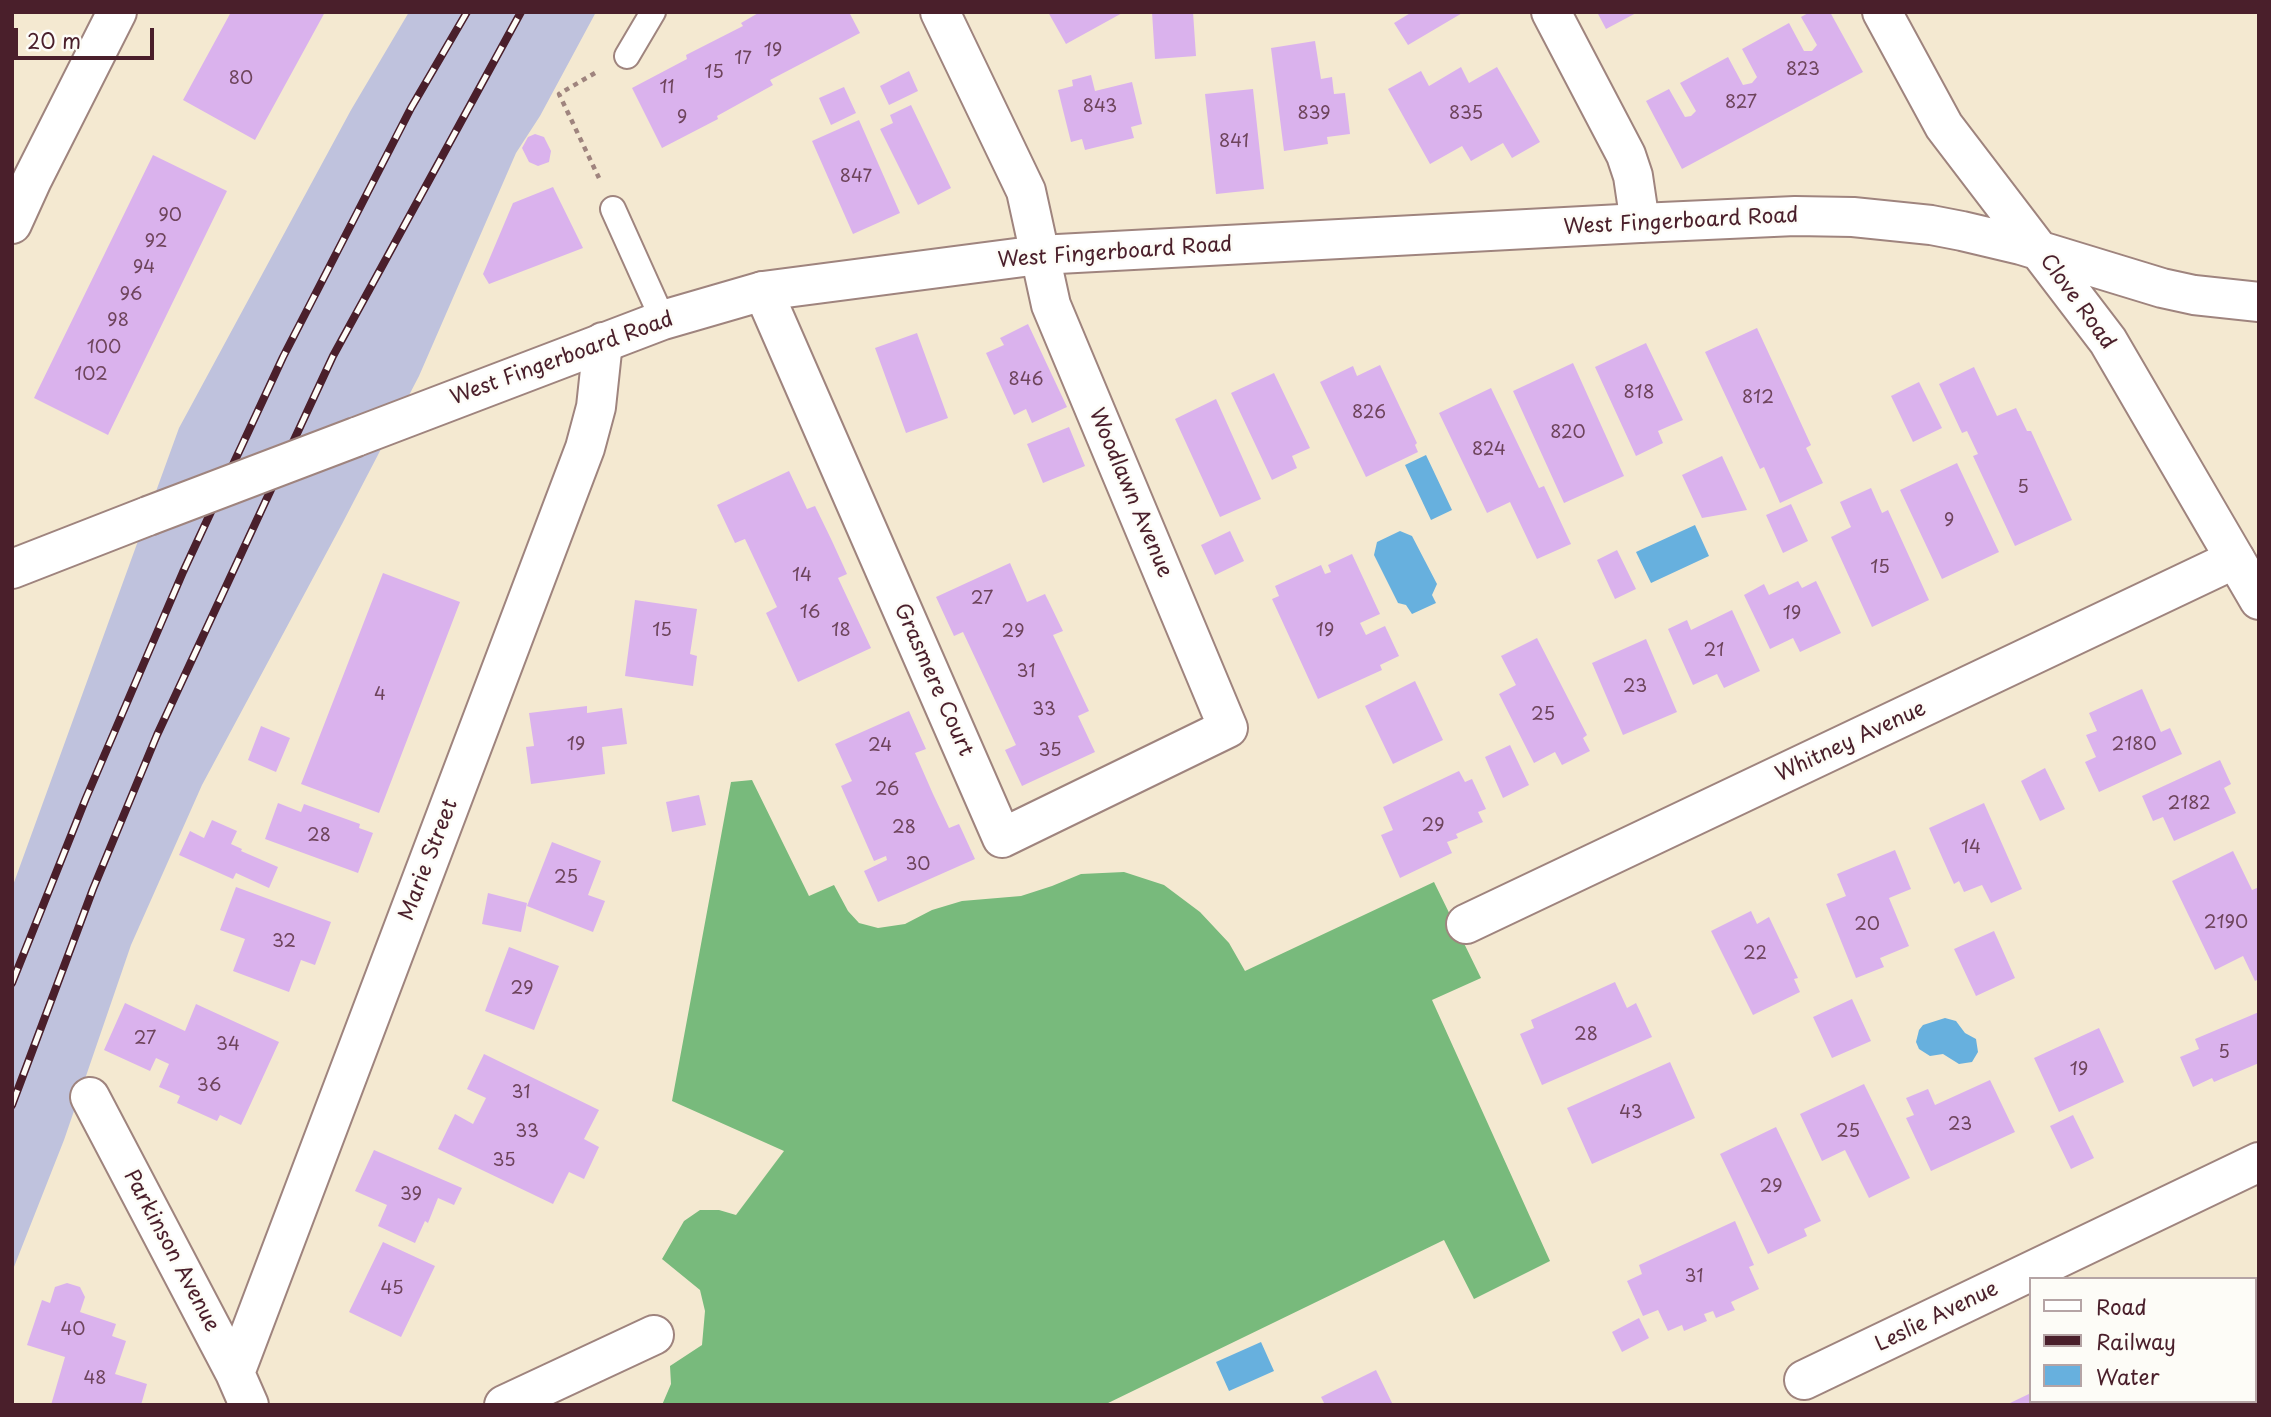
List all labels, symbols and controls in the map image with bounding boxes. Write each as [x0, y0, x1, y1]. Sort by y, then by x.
scale bar [18, 14, 158, 58]
text: 20 m [27, 24, 81, 56]
house number: 19 [764, 40, 782, 62]
house number: 17 [734, 48, 752, 70]
house number: 823 [1786, 59, 1820, 81]
house number: 15 [704, 62, 724, 84]
house number: 80 [229, 68, 253, 90]
house number: 11 [659, 77, 675, 99]
house number: 827 [1725, 92, 1757, 114]
house number: 843 [1083, 96, 1117, 118]
house number: 839 [1297, 103, 1331, 125]
house number: 835 [1449, 103, 1483, 125]
house number: 9 [677, 107, 687, 129]
house number: 841 [1219, 131, 1249, 153]
house number: 847 [840, 166, 872, 188]
street label: West Fingerboard Road [1563, 203, 1799, 241]
house number: 90 [158, 205, 182, 227]
house number: 92 [145, 231, 167, 253]
street label: West Fingerboard Road [997, 232, 1233, 274]
street label: Clove Road [2034, 249, 2120, 355]
house number: 94 [133, 257, 155, 279]
house number: 96 [120, 284, 142, 306]
street label: West Fingerboard Road [447, 307, 677, 411]
house number: 98 [107, 310, 129, 332]
house number: 100 [87, 337, 121, 359]
house number: 102 [74, 364, 108, 386]
house number: 846 [1009, 369, 1043, 391]
house number: 818 [1624, 382, 1654, 404]
house number: 812 [1742, 387, 1774, 409]
house number: 826 [1352, 402, 1386, 424]
street label: Woodlawn Avenue [1083, 405, 1177, 581]
house number: 820 [1550, 422, 1586, 444]
house number: 824 [1472, 439, 1506, 461]
house number: 5 [2017, 477, 2029, 499]
house number: 9 [1944, 510, 1954, 532]
house number: 15 [1870, 557, 1890, 579]
house number: 14 [792, 565, 812, 587]
house number: 27 [971, 588, 993, 610]
street label: Grasmere Court [888, 600, 978, 760]
house number: 16 [800, 602, 820, 624]
house number: 19 [1783, 603, 1801, 625]
house number: 15 [652, 620, 672, 642]
house number: 18 [831, 620, 851, 642]
house number: 19 [1316, 620, 1334, 642]
house number: 29 [1002, 621, 1024, 643]
house number: 21 [1704, 640, 1724, 662]
house number: 31 [1017, 661, 1035, 683]
house number: 23 [1623, 676, 1647, 698]
house number: 4 [374, 684, 386, 706]
street label: Whitney Avenue [1772, 696, 1930, 788]
house number: 33 [1032, 699, 1056, 721]
house number: 25 [1531, 704, 1555, 726]
house number: 19 [567, 734, 585, 756]
house number: 2180 [2111, 734, 2157, 756]
house number: 24 [868, 735, 892, 757]
house number: 35 [1038, 740, 1062, 762]
house number: 26 [875, 779, 899, 801]
house number: 2182 [2167, 793, 2211, 815]
street label: Marie Street [394, 796, 464, 924]
house number: 29 [1422, 815, 1444, 837]
house number: 28 [892, 817, 916, 839]
house number: 28 [307, 825, 331, 847]
house number: 14 [1961, 837, 1981, 859]
house number: 30 [905, 854, 931, 876]
house number: 25 [554, 867, 578, 889]
house number: 2190 [2204, 912, 2248, 934]
house number: 20 [1854, 914, 1880, 936]
house number: 32 [272, 931, 296, 953]
house number: 22 [1743, 943, 1767, 965]
house number: 29 [511, 978, 533, 1000]
house number: 28 [1574, 1024, 1598, 1046]
house number: 27 [134, 1028, 156, 1050]
house number: 34 [216, 1034, 240, 1056]
house number: 5 [2218, 1042, 2230, 1064]
house number: 19 [2070, 1059, 2088, 1081]
house number: 36 [197, 1075, 221, 1097]
house number: 31 [512, 1082, 530, 1104]
house number: 43 [1619, 1102, 1643, 1124]
house number: 23 [1948, 1114, 1972, 1136]
house number: 33 [515, 1121, 539, 1143]
house number: 25 [1836, 1121, 1860, 1143]
house number: 35 [492, 1150, 516, 1172]
street label: Parkinson Avenue [118, 1166, 224, 1336]
house number: 29 [1760, 1176, 1782, 1198]
house number: 39 [400, 1184, 422, 1206]
house number: 31 [1685, 1266, 1703, 1288]
street label: Leslie Avenue [1872, 1276, 2002, 1358]
legend [2030, 1277, 2257, 1403]
house number: 45 [381, 1278, 403, 1300]
text: Road [2096, 1290, 2147, 1322]
house number: 40 [60, 1319, 86, 1341]
text: Railway [2096, 1325, 2176, 1357]
text: Water [2096, 1360, 2159, 1392]
house number: 48 [83, 1368, 107, 1390]

